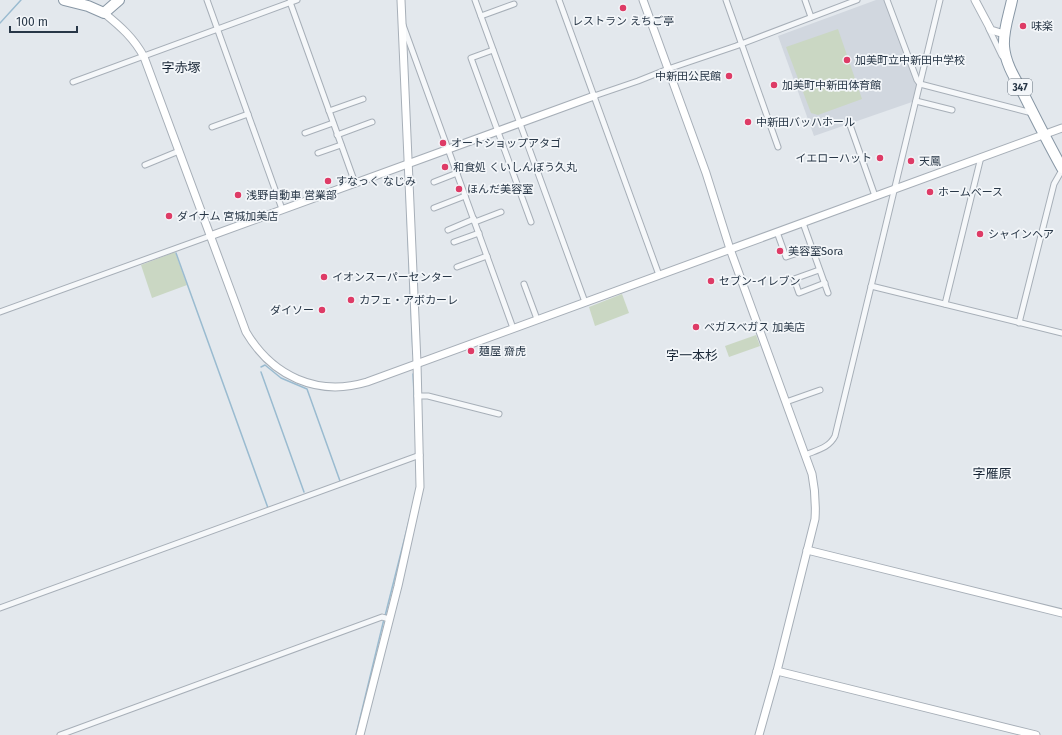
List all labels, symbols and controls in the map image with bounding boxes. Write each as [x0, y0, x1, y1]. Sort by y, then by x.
marker: レストラン えちご亭 [618, 3, 628, 13]
scale bar [10, 8, 77, 34]
text: 100 m [16, 15, 48, 29]
place label: レストラン えちご亭 [572, 15, 674, 28]
place label: 味楽 [1031, 20, 1053, 33]
marker: 味楽 [1018, 21, 1028, 31]
place label: 加美町立中新田中学校 [855, 54, 965, 67]
marker: 加美町立中新田中学校 [842, 55, 852, 65]
district label: 字赤塚 [161, 60, 201, 75]
place label: 中新田公民館 [655, 70, 721, 83]
marker: 中新田公民館 [724, 71, 734, 81]
place label: 加美町中新田体育館 [782, 79, 881, 92]
road number: 347 [1008, 79, 1032, 95]
marker: 加美町中新田体育館 [769, 80, 779, 90]
place label: 中新田バッハホール [756, 116, 855, 129]
marker: 中新田バッハホール [743, 117, 753, 127]
place label: オートショップアタゴ [451, 137, 561, 150]
marker: オートショップアタゴ [438, 138, 448, 148]
place label: イエローハット [795, 152, 872, 165]
marker: イエローハット [875, 153, 885, 163]
place label: 天鳳 [919, 155, 941, 168]
marker: 天鳳 [906, 156, 916, 166]
place label: 和食処 くいしんぼう久丸 [453, 161, 577, 174]
marker: 和食処 くいしんぼう久丸 [440, 162, 450, 172]
place label: すなっく なじみ [336, 175, 416, 188]
marker: すなっく なじみ [323, 176, 333, 186]
place label: ほんだ美容室 [467, 183, 533, 196]
marker: ほんだ美容室 [454, 184, 464, 194]
place label: ホームベース [938, 186, 1003, 199]
marker: ホームベース [925, 187, 935, 197]
place label: 浅野自動車 営業部 [246, 189, 337, 202]
marker: 浅野自動車 営業部 [233, 190, 243, 200]
place label: ダイナム 宮城加美店 [177, 210, 278, 223]
marker: ダイナム 宮城加美店 [164, 211, 174, 221]
place label: シャインヘア [988, 228, 1054, 241]
marker: シャインヘア [975, 229, 985, 239]
place label: 美容室Sora [788, 245, 843, 258]
marker: 美容室Sora [775, 246, 785, 256]
place label: イオンスーパーセンター [332, 271, 453, 284]
marker: イオンスーパーセンター [319, 272, 329, 282]
place label: セブン-イレブン [719, 275, 800, 288]
marker: セブン-イレブン [706, 276, 716, 286]
place label: カフェ・アボカーレ [359, 294, 458, 307]
marker: カフェ・アボカーレ [346, 295, 356, 305]
place label: ダイソー [270, 304, 314, 317]
marker: ダイソー [317, 305, 327, 315]
place label: ベガスベガス 加美店 [704, 321, 805, 334]
marker: ベガスベガス 加美店 [691, 322, 701, 332]
place label: 麺屋 齋虎 [479, 345, 526, 358]
marker: 麺屋 齋虎 [466, 346, 476, 356]
district label: 字一本杉 [666, 348, 718, 363]
district label: 字雁原 [972, 466, 1012, 481]

